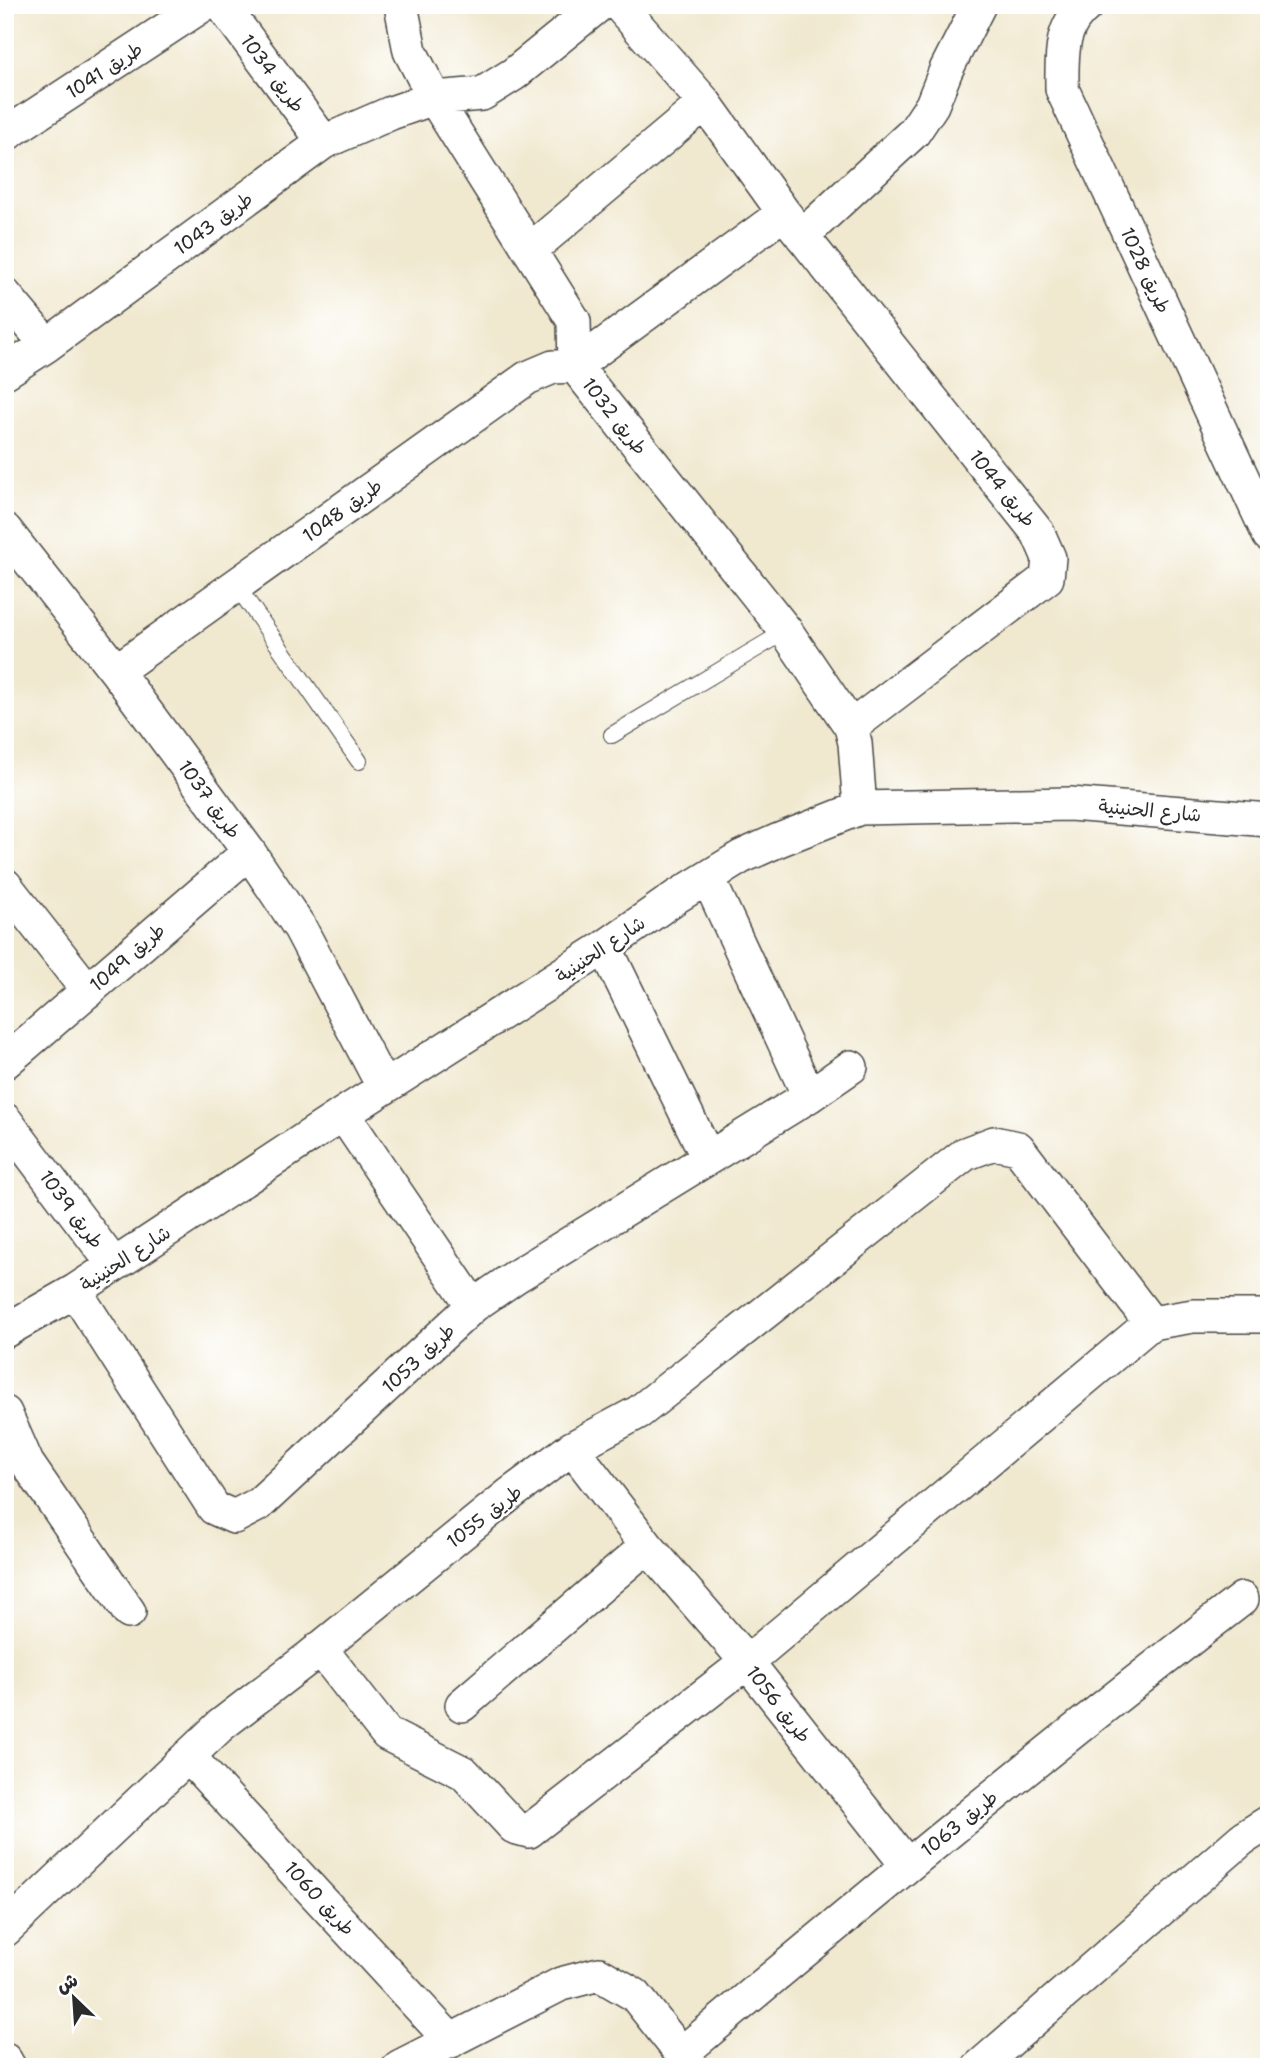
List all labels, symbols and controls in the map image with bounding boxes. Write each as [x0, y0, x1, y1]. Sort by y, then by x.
street label: طريق 1034 [235, 29, 310, 118]
street label: طريق 1041 [61, 36, 147, 105]
street label: طريق 1043 [169, 186, 258, 261]
street label: طريق 1028 [1115, 223, 1176, 317]
street label: طريق 1032 [577, 373, 653, 460]
street label: طريق 1044 [964, 444, 1041, 532]
street label: طريق 1048 [297, 473, 387, 548]
street label: طريق 1037 [173, 755, 246, 844]
street label: شارع الحنينية [1097, 794, 1202, 828]
street label: شارع الحنينية [551, 910, 651, 989]
street label: طريق 1049 [84, 918, 170, 997]
street label: طريق 1039 [34, 1165, 109, 1253]
street label: شارع الحنينية [75, 1220, 176, 1298]
street label: طريق 1053 [377, 1318, 460, 1399]
street label: طريق 1055 [441, 1479, 527, 1554]
street label: طريق 1056 [741, 1661, 817, 1748]
street label: طريق 1063 [916, 1785, 1003, 1862]
street label: طريق 1060 [279, 1856, 360, 1941]
north arrow [38, 1964, 108, 2034]
text: ش [52, 1967, 82, 1999]

